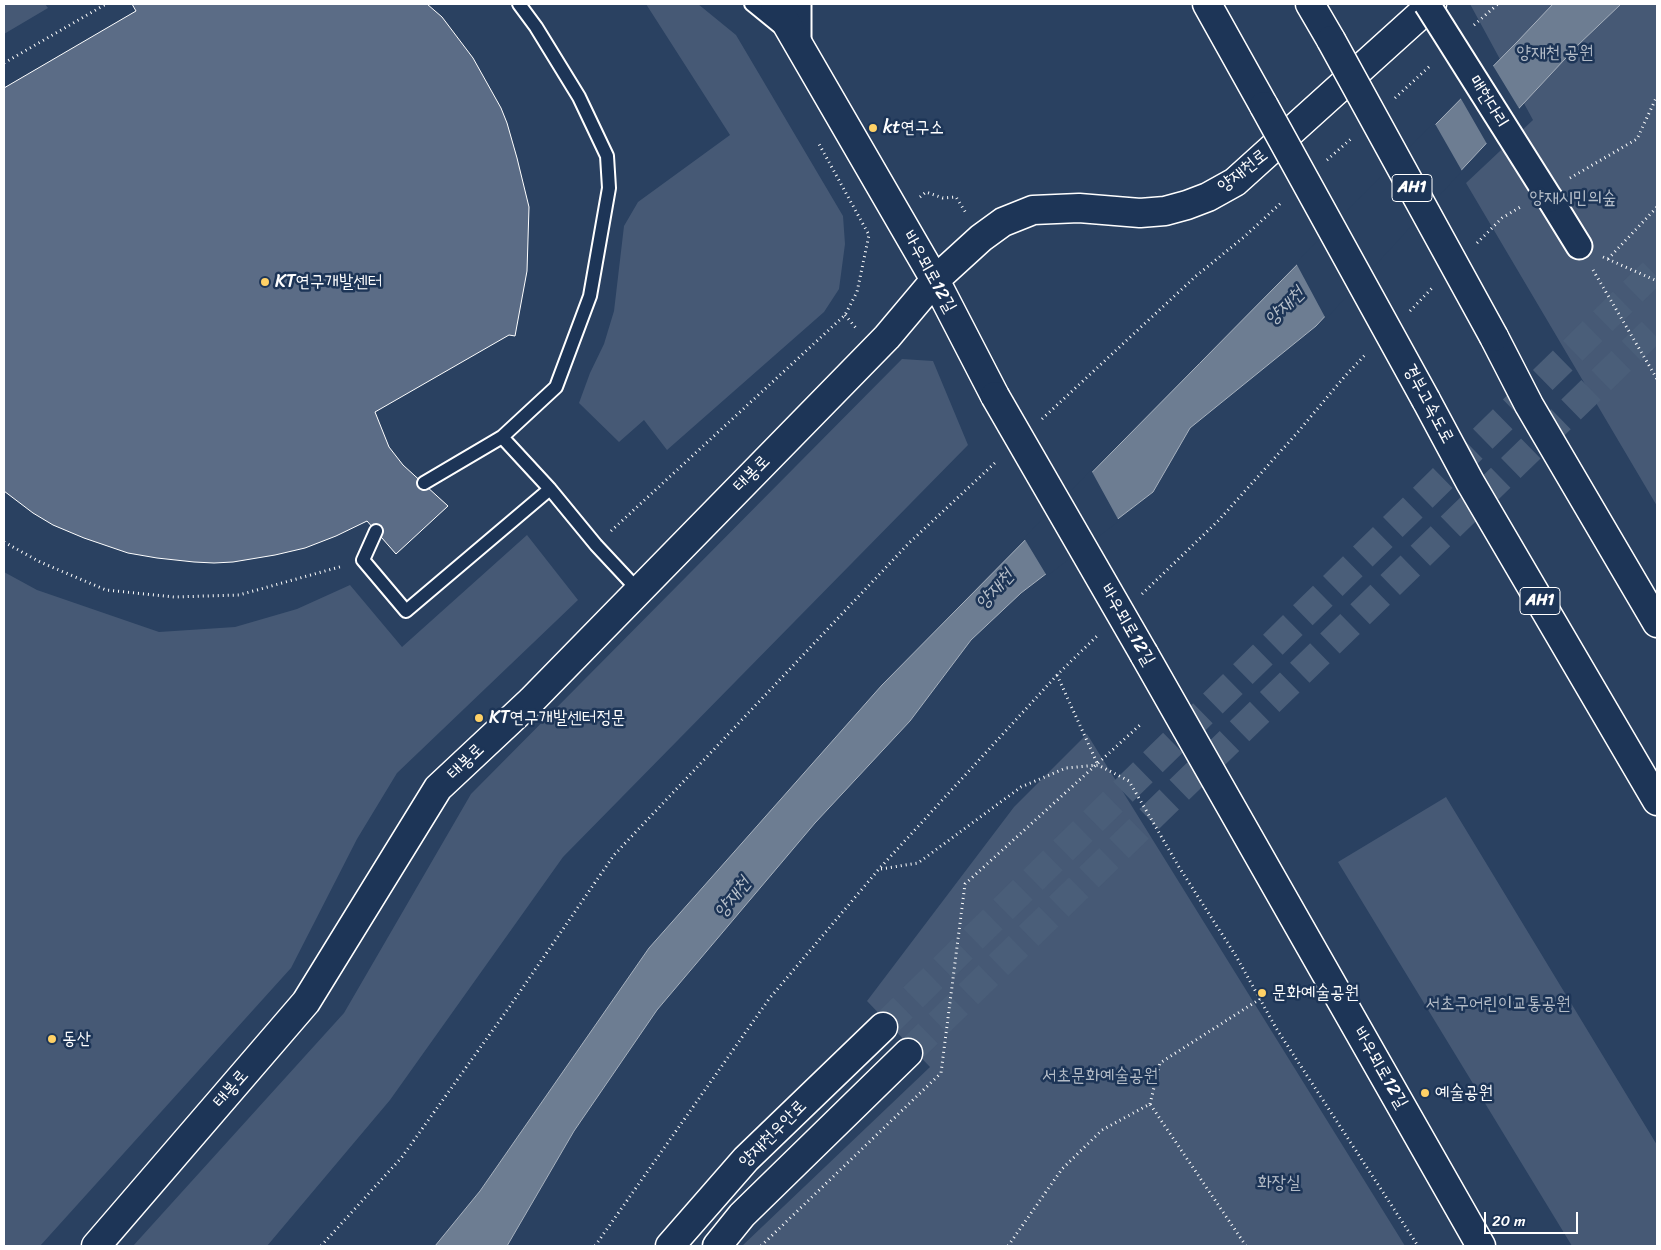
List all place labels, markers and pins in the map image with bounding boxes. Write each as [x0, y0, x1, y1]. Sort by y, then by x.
place label: kt연구소 [883, 117, 944, 139]
marker: kt연구소 [867, 122, 879, 134]
place label: KT연구개발센터 [275, 271, 382, 293]
marker: KT연구개발센터 [259, 276, 271, 288]
place label: KT연구개발센터정문 [489, 707, 625, 729]
marker: KT연구개발센터정문 [473, 712, 485, 724]
place label: 문화예술공원 [1272, 982, 1359, 1004]
marker: 문화예술공원 [1256, 987, 1268, 999]
place label: 동산 [62, 1028, 91, 1050]
marker: 동산 [46, 1033, 58, 1045]
place label: 예술공원 [1435, 1082, 1493, 1104]
marker: 예술공원 [1419, 1087, 1431, 1099]

